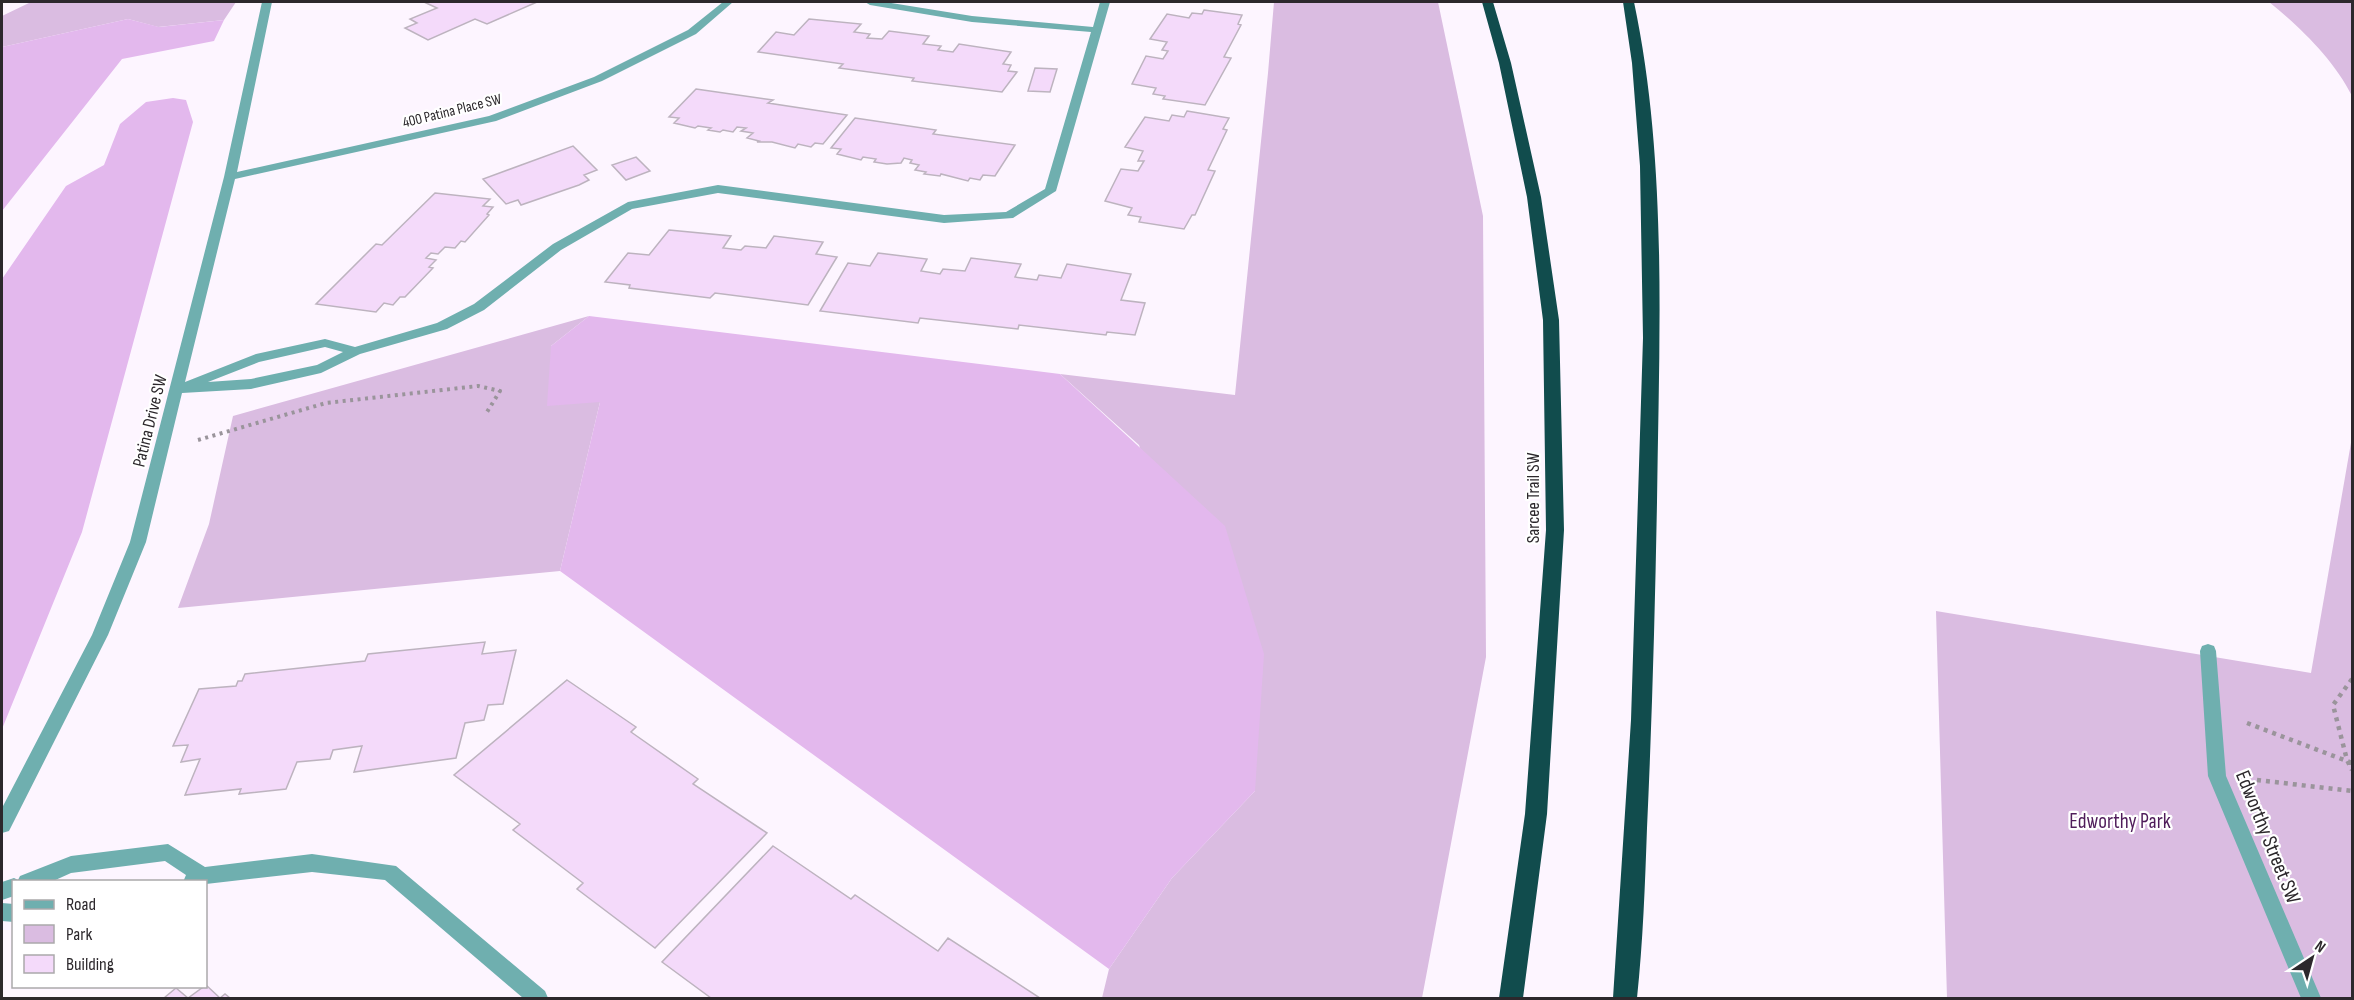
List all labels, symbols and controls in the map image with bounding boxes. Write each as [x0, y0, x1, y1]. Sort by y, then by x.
street label: 400 Patina Place SW [401, 89, 504, 132]
street label: Patina Drive SW [128, 372, 172, 469]
street label: Sarcee Trail SW [1523, 452, 1544, 543]
street label: Edworthy Street SW [2230, 767, 2306, 907]
park label: Edworthy Park [2069, 809, 2171, 834]
legend [12, 880, 207, 988]
text: Road [66, 894, 96, 915]
text: Park [66, 924, 92, 945]
north arrow [2282, 928, 2342, 988]
text: N [2311, 937, 2329, 957]
text: Building [66, 954, 114, 975]

